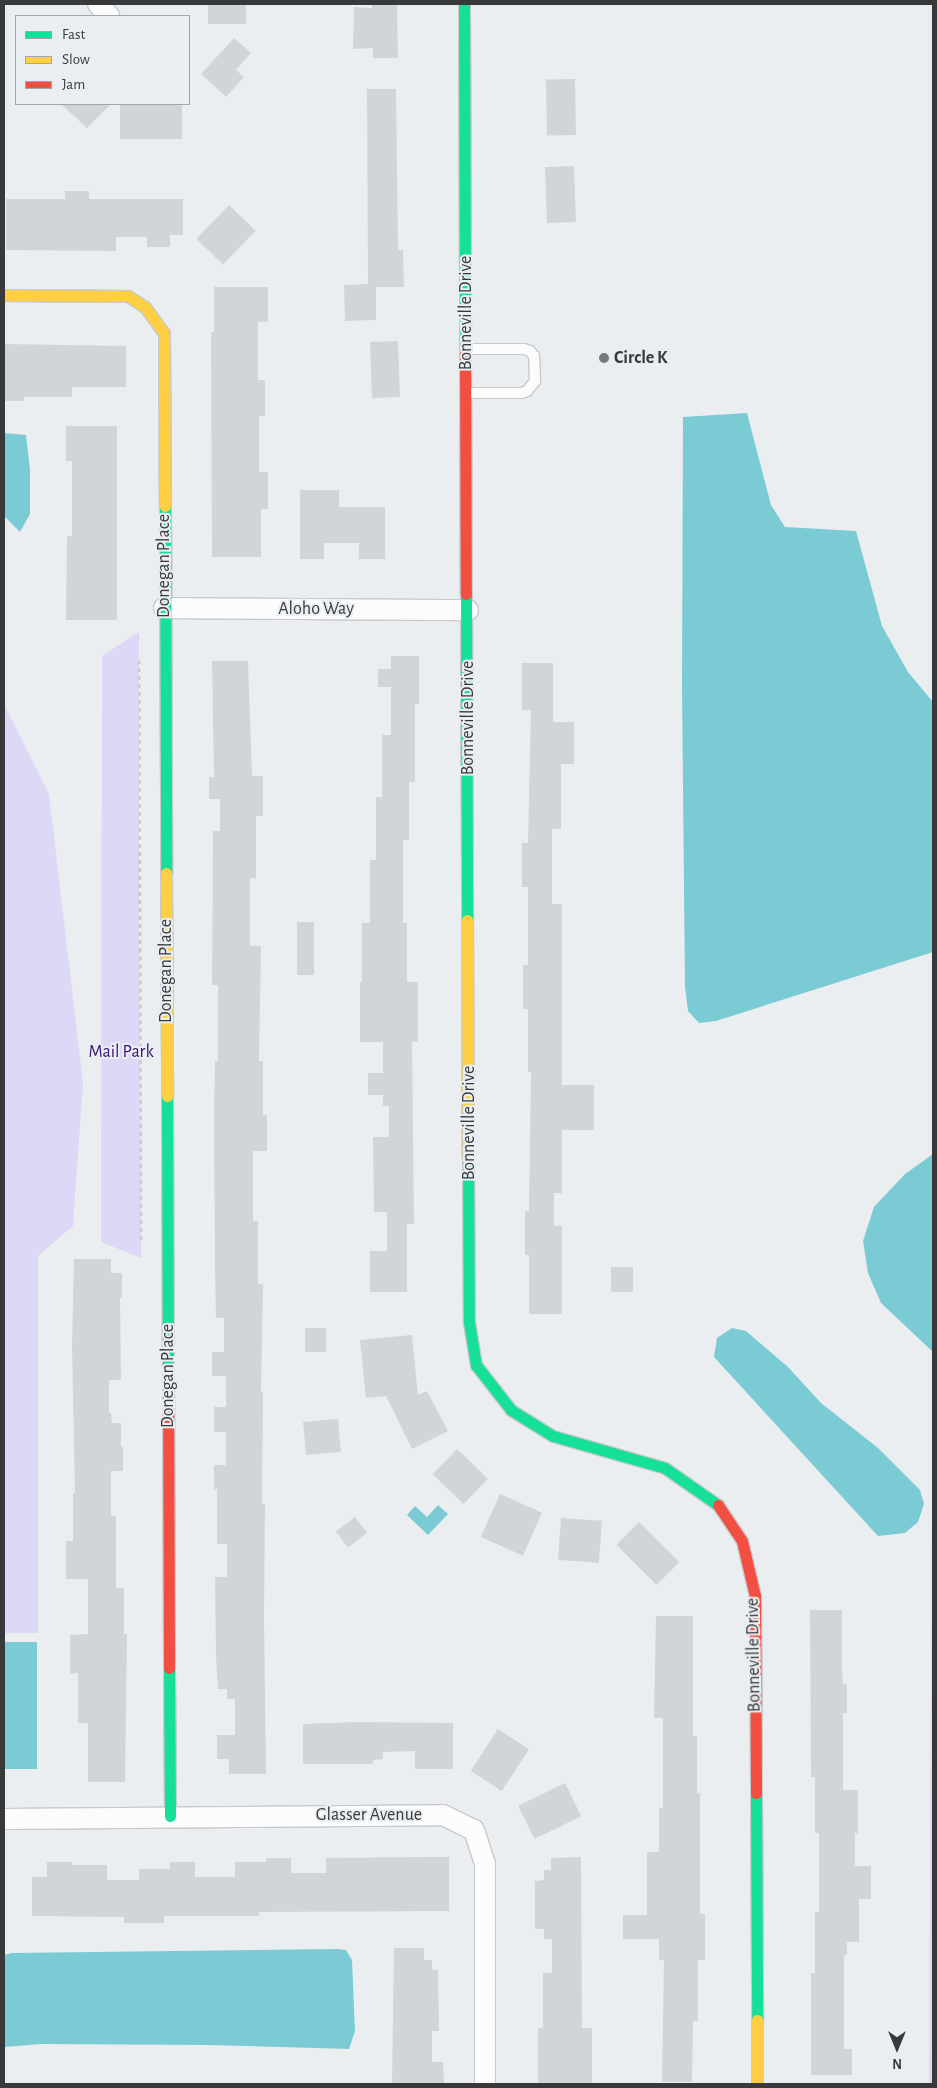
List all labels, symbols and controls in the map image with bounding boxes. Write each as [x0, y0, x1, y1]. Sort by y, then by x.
legend [15, 15, 190, 105]
text: Fast [62, 27, 85, 42]
text: Slow [62, 52, 90, 67]
text: Jam [62, 77, 85, 92]
street label: Bonneville Drive [455, 256, 477, 370]
place label: Circle K [614, 347, 668, 369]
marker: Circle K [598, 352, 610, 364]
street label: Donegan Place [153, 514, 175, 618]
street label: Aloho Way [278, 598, 354, 620]
street label: Bonneville Drive [457, 661, 479, 775]
street label: Donegan Place [155, 919, 177, 1023]
park label: Mail Park [88, 1041, 154, 1063]
street label: Bonneville Drive [458, 1066, 480, 1180]
street label: Donegan Place [157, 1324, 179, 1428]
street label: Bonneville Drive [742, 1598, 766, 1712]
street label: Glasser Avenue [316, 1804, 422, 1826]
north arrow [872, 2023, 922, 2073]
text: N [892, 2056, 902, 2070]

